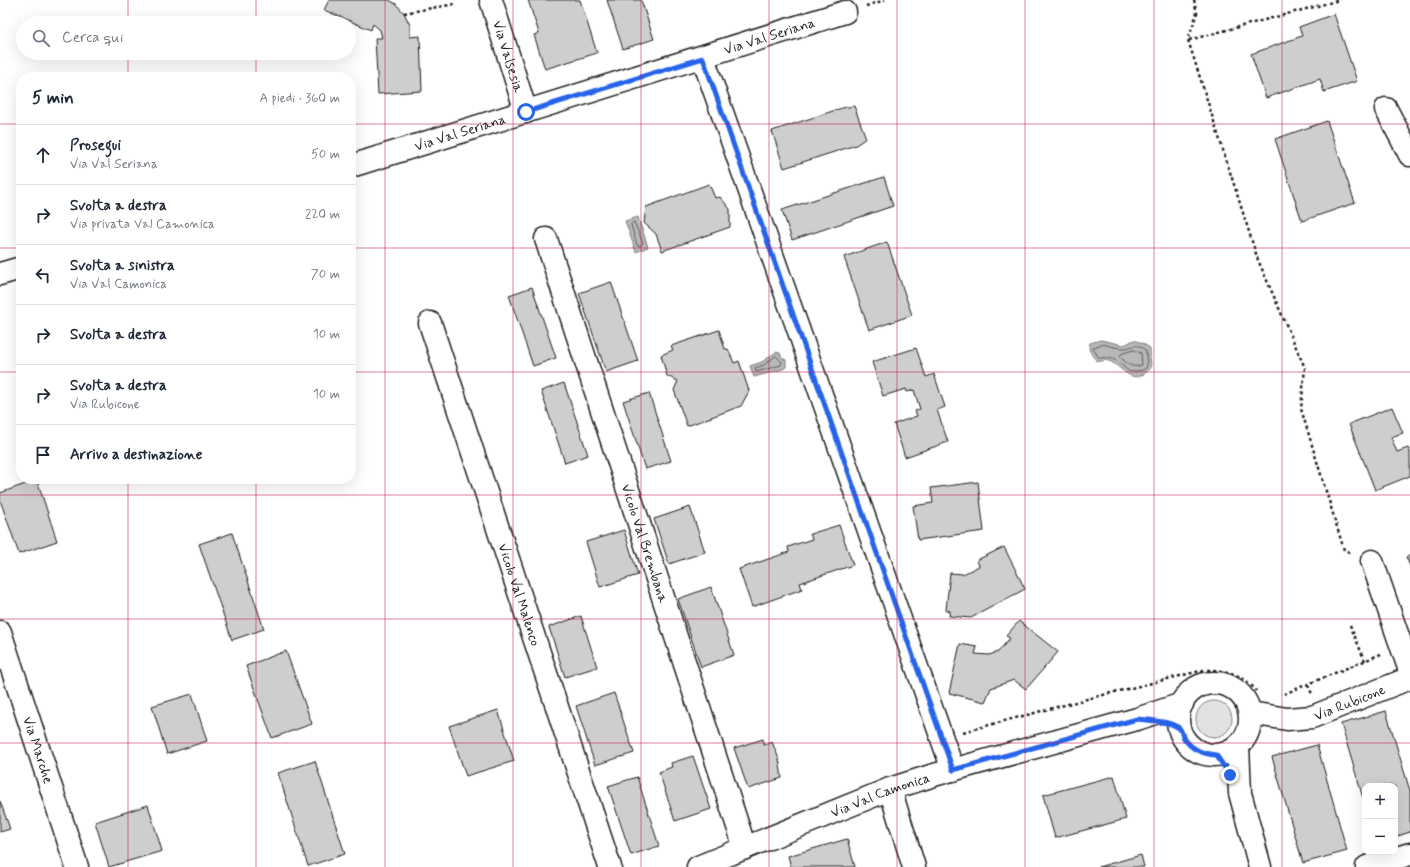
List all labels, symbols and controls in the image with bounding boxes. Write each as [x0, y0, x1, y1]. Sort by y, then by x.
street label: Via Val Seriana [722, 14, 817, 59]
search box [16, 16, 356, 60]
street label: Via Valsesia [488, 18, 528, 95]
icon: search [30, 27, 52, 49]
text: Cerca qui [62, 28, 123, 48]
text: 5 min [32, 87, 74, 109]
text: A piedi · 360 m [259, 90, 340, 107]
route start [517, 103, 535, 121]
street label: Via Val Seriana [412, 110, 508, 156]
text: Prosegui [70, 136, 121, 156]
icon: ahead [32, 144, 54, 166]
text: 50 m [311, 146, 340, 163]
text: Via Val Seriana [70, 156, 158, 173]
text: Svolta a destra [70, 196, 167, 216]
icon: right [32, 204, 54, 226]
text: 220 m [305, 206, 340, 223]
text: Via privata Val Camonica [70, 216, 215, 233]
text: Svolta a sinistra [70, 256, 175, 276]
icon: left [32, 264, 54, 286]
text: 70 m [311, 266, 340, 283]
text: Via Val Camonica [70, 276, 167, 293]
icon: right [32, 324, 54, 346]
text: Svolta a destra [70, 325, 167, 345]
text: 10 m [313, 326, 340, 343]
text: Svolta a destra [70, 376, 167, 396]
icon: right [32, 384, 54, 406]
text: 10 m [313, 386, 340, 403]
text: Via Rubicone [70, 396, 140, 413]
icon: arrive [32, 444, 54, 466]
text: Arrivo a destinazione [70, 445, 203, 465]
street label: Vicolo Val Brembana [617, 482, 672, 606]
street label: Vicolo Val Malenco [494, 541, 544, 648]
street label: Via Rubicone [1312, 681, 1389, 725]
street label: Via Marche [18, 714, 57, 786]
route end [1221, 766, 1239, 784]
street label: Via Val Camonica [828, 769, 932, 822]
map controls [1362, 783, 1398, 855]
button: + [1362, 783, 1398, 819]
button: − [1362, 819, 1398, 855]

